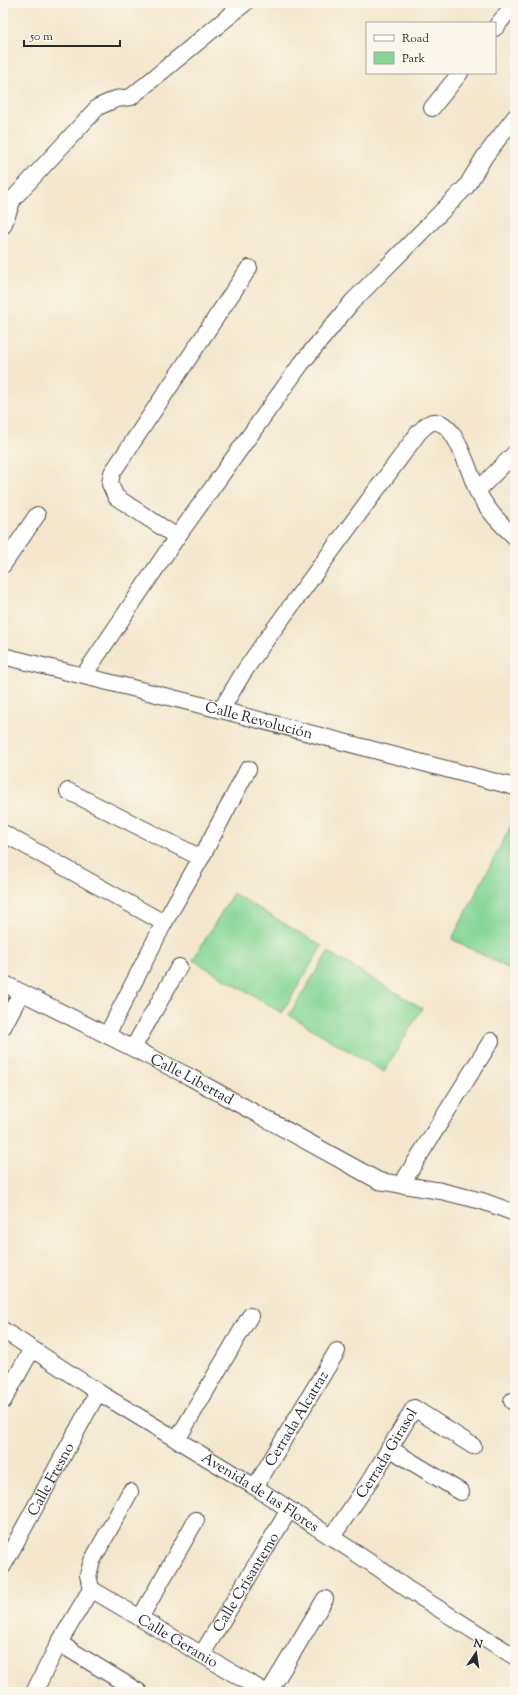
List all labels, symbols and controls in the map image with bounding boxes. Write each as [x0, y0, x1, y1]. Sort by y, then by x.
scale bar [24, 22, 120, 48]
legend [366, 22, 496, 74]
text: 50 m [29, 28, 53, 46]
text: Road [402, 30, 429, 48]
text: Park [402, 50, 425, 68]
street label: Calle Revolución [203, 697, 315, 746]
street label: Calle Libertad [146, 1050, 237, 1111]
street label: Cerrada Alcatraz [261, 1367, 335, 1471]
street label: Cerrada Girasol [352, 1405, 423, 1503]
street label: Calle Fresno [23, 1439, 80, 1520]
street label: Avenida de las Flores [197, 1448, 322, 1538]
street label: Calle Crisantemo [208, 1529, 285, 1637]
street label: Calle Geranio [133, 1610, 221, 1674]
north arrow [456, 1633, 496, 1673]
text: N [471, 1635, 484, 1653]

